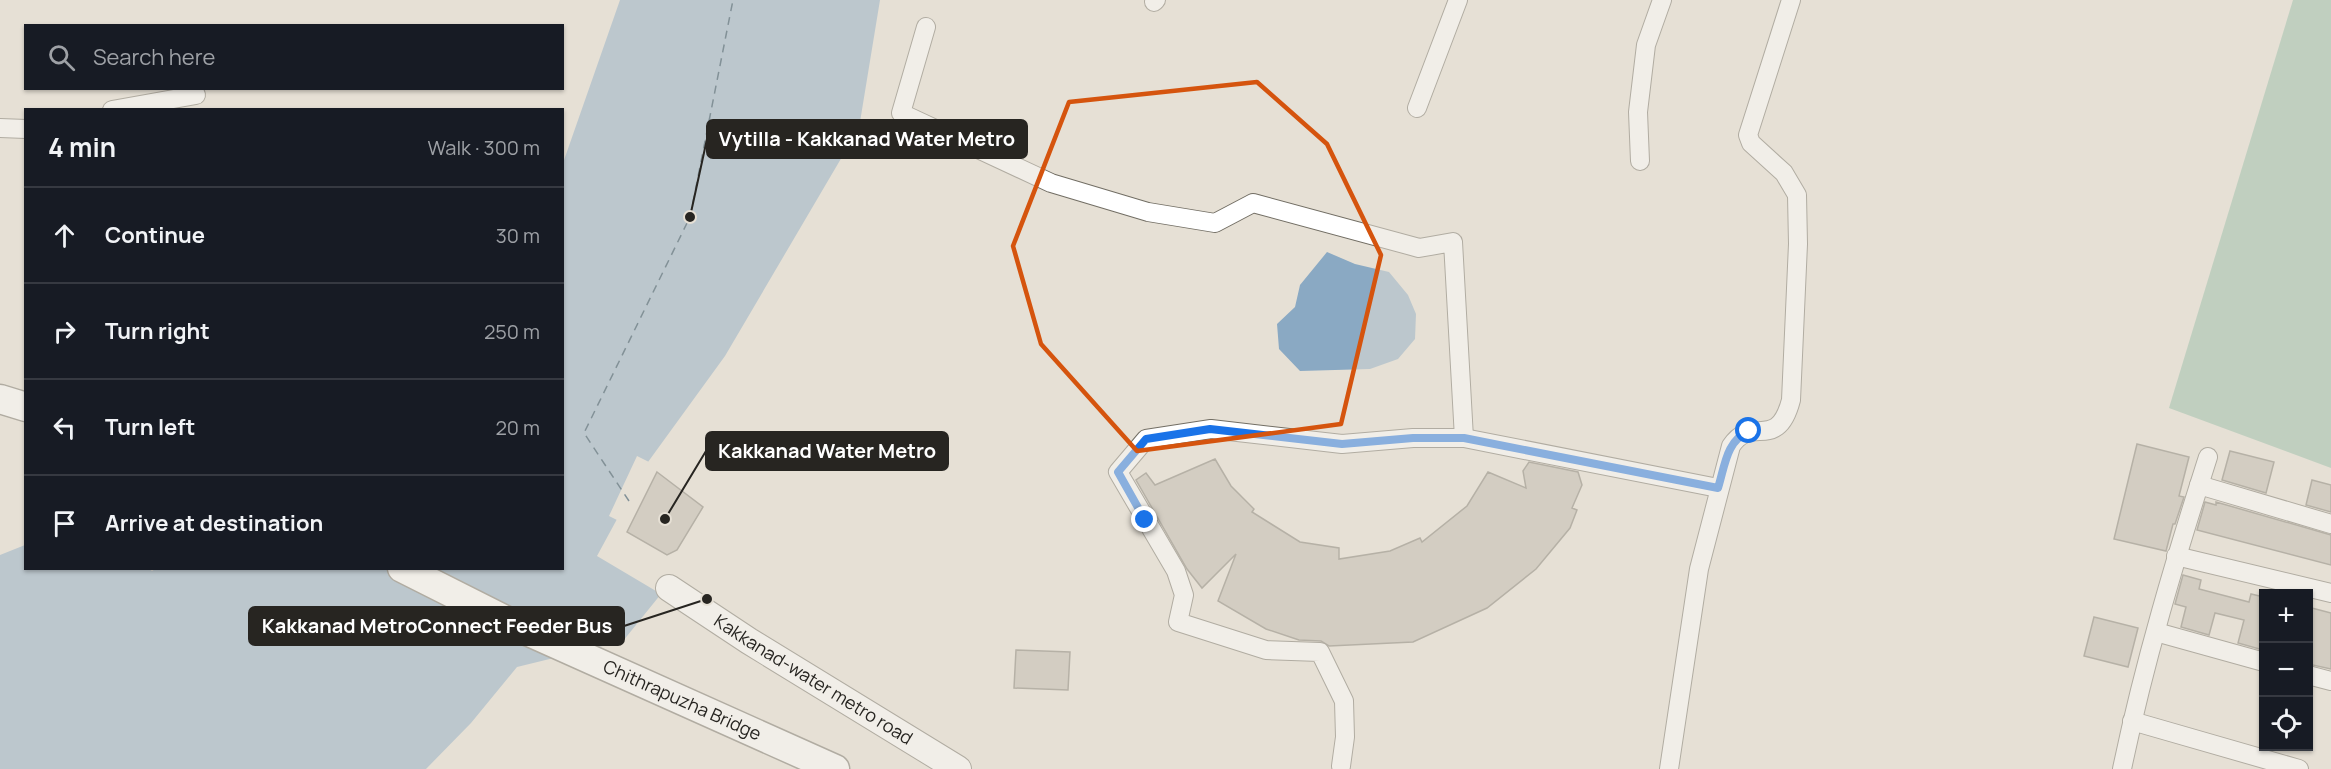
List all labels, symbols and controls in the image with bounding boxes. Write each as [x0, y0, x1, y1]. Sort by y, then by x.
search box [24, 24, 564, 90]
icon: search [45, 41, 78, 74]
text: Search here [93, 42, 215, 72]
callout: Vytilla - Kakkanad Water Metro [707, 120, 1027, 158]
text: Vytilla - Kakkanad Water Metro [719, 125, 1015, 152]
text: 4 min [48, 129, 116, 165]
text: Walk · 300 m [428, 134, 540, 161]
icon: ahead [48, 219, 81, 252]
text: Continue [105, 220, 205, 250]
text: 30 m [496, 222, 540, 249]
icon: right [48, 315, 81, 348]
text: Turn right [105, 316, 210, 346]
text: 250 m [484, 318, 540, 345]
icon: left [48, 411, 81, 444]
text: Turn left [105, 412, 195, 442]
text: 20 m [495, 414, 540, 441]
route start [1735, 417, 1761, 443]
callout: Kakkanad Water Metro [706, 432, 948, 470]
text: Kakkanad Water Metro [718, 437, 936, 464]
route end [1131, 506, 1157, 532]
icon: arrive [48, 507, 81, 540]
text: Arrive at destination [105, 508, 323, 538]
map controls [2259, 589, 2313, 751]
button: + [2259, 589, 2313, 643]
callout: Kakkanad MetroConnect Feeder Bus [249, 607, 624, 645]
street label: Kakkanad-water metro road [710, 608, 918, 749]
text: Kakkanad MetroConnect Feeder Bus [262, 612, 612, 639]
button: − [2259, 643, 2313, 697]
street label: Chithrapuzha Bridge [600, 654, 765, 745]
button: locate [2259, 697, 2313, 751]

